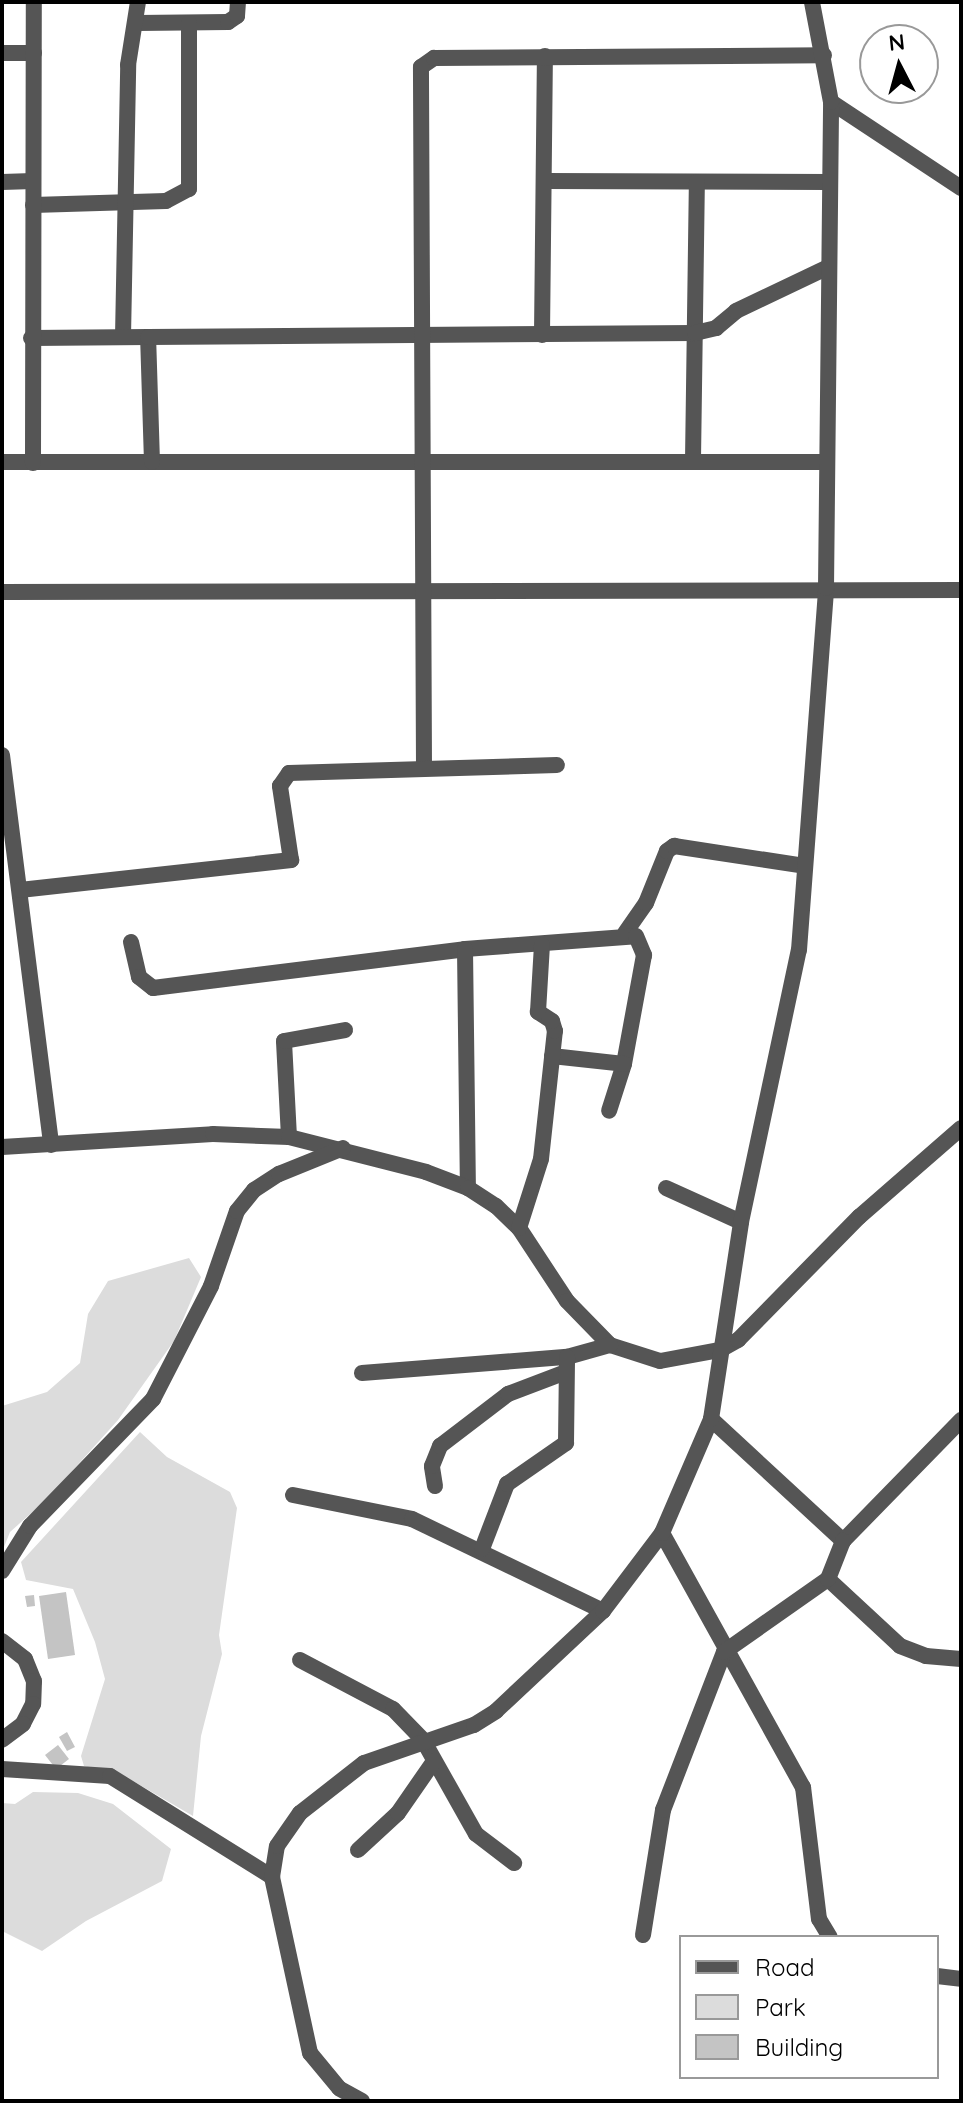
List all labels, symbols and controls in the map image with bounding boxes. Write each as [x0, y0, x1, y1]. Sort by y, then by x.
north arrow [859, 24, 939, 104]
text: N [887, 27, 906, 57]
legend [679, 1935, 939, 2079]
text: Road [755, 1952, 815, 1982]
text: Park [755, 1992, 806, 2022]
text: Building [755, 2032, 843, 2062]

